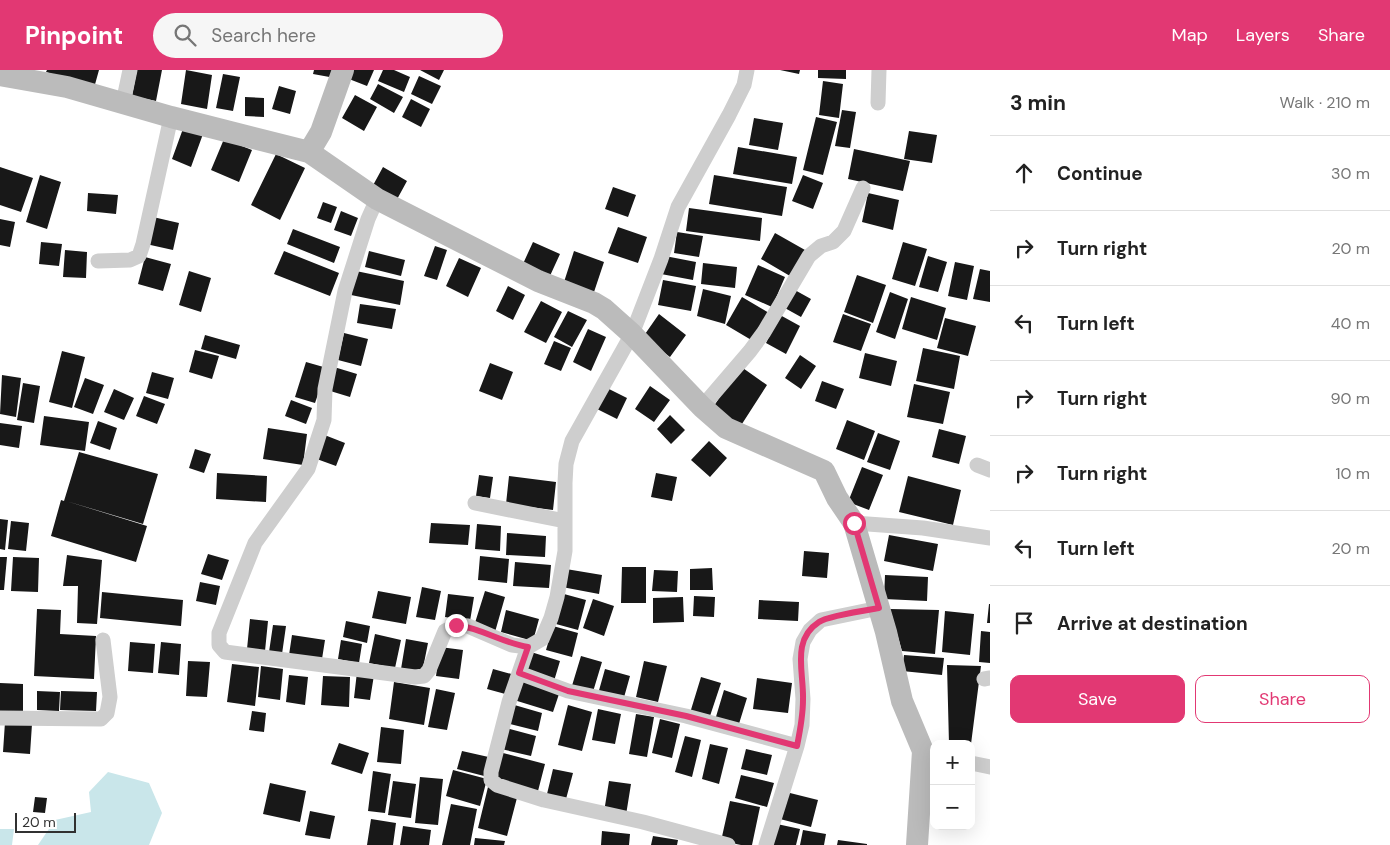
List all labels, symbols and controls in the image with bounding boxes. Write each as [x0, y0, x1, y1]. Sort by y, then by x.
search box [153, 13, 503, 58]
text: Pinpoint [25, 20, 123, 51]
icon: search [171, 21, 199, 49]
text: Search here [211, 23, 316, 48]
text: Map [1172, 23, 1208, 47]
text: Layers [1236, 23, 1290, 47]
text: Share [1318, 23, 1365, 47]
text: 3 min [1010, 89, 1066, 117]
text: Walk · 210 m [1280, 92, 1370, 113]
icon: ahead [1010, 159, 1038, 187]
text: Continue [1057, 161, 1143, 186]
text: 30 m [1331, 163, 1370, 184]
icon: right [1010, 234, 1038, 262]
text: Turn right [1057, 236, 1147, 261]
text: 20 m [1331, 238, 1370, 259]
icon: left [1010, 309, 1038, 337]
text: Turn left [1057, 311, 1135, 336]
text: 40 m [1331, 313, 1370, 334]
icon: right [1010, 384, 1038, 412]
text: Turn right [1057, 386, 1147, 411]
text: 90 m [1330, 388, 1370, 409]
icon: right [1010, 459, 1038, 487]
text: Turn right [1057, 461, 1147, 486]
text: 10 m [1336, 463, 1370, 484]
route start [843, 512, 866, 535]
icon: left [1010, 534, 1038, 562]
text: Turn left [1057, 536, 1135, 561]
text: 20 m [1331, 538, 1370, 559]
icon: arrive [1010, 609, 1038, 637]
text: Arrive at destination [1057, 611, 1248, 636]
route end [445, 614, 468, 637]
button: Save [1010, 675, 1185, 723]
button: Share [1195, 675, 1370, 723]
map controls [930, 740, 975, 830]
button: + [930, 740, 975, 785]
button: − [930, 785, 975, 830]
scale bar [15, 810, 76, 833]
text: 20 m [22, 813, 56, 831]

